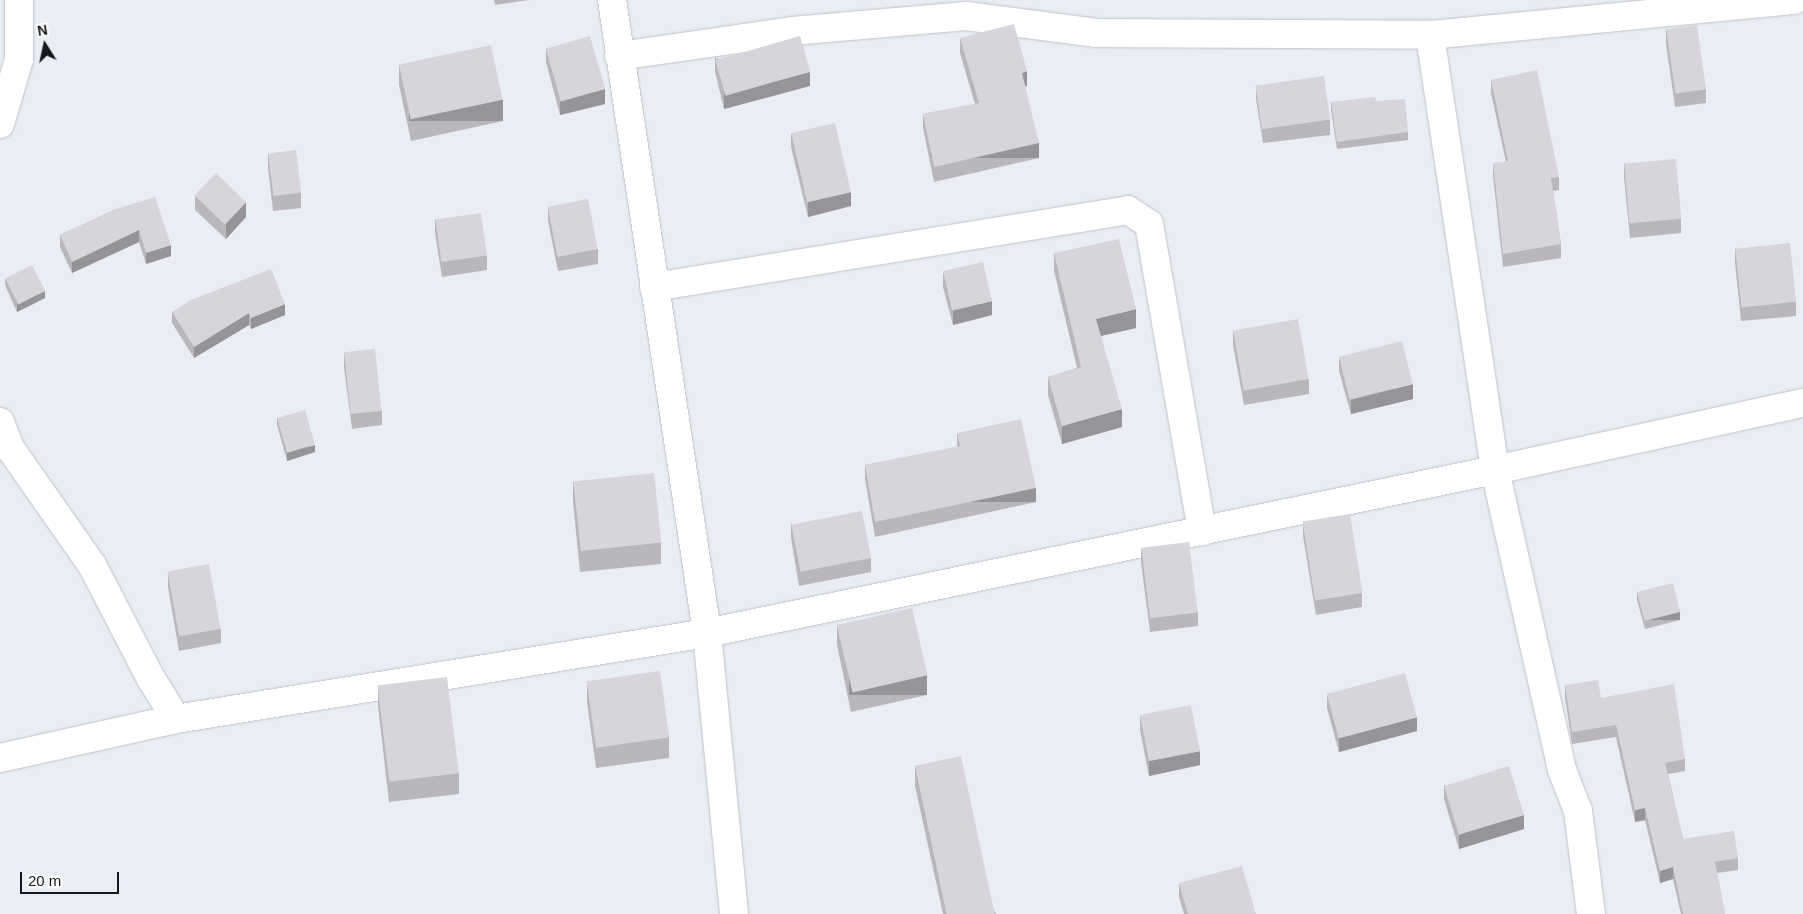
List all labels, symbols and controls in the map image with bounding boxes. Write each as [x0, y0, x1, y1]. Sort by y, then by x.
north arrow [20, 20, 70, 70]
text: N [36, 21, 49, 39]
scale bar [22, 862, 121, 894]
text: 20 m [28, 872, 61, 889]

